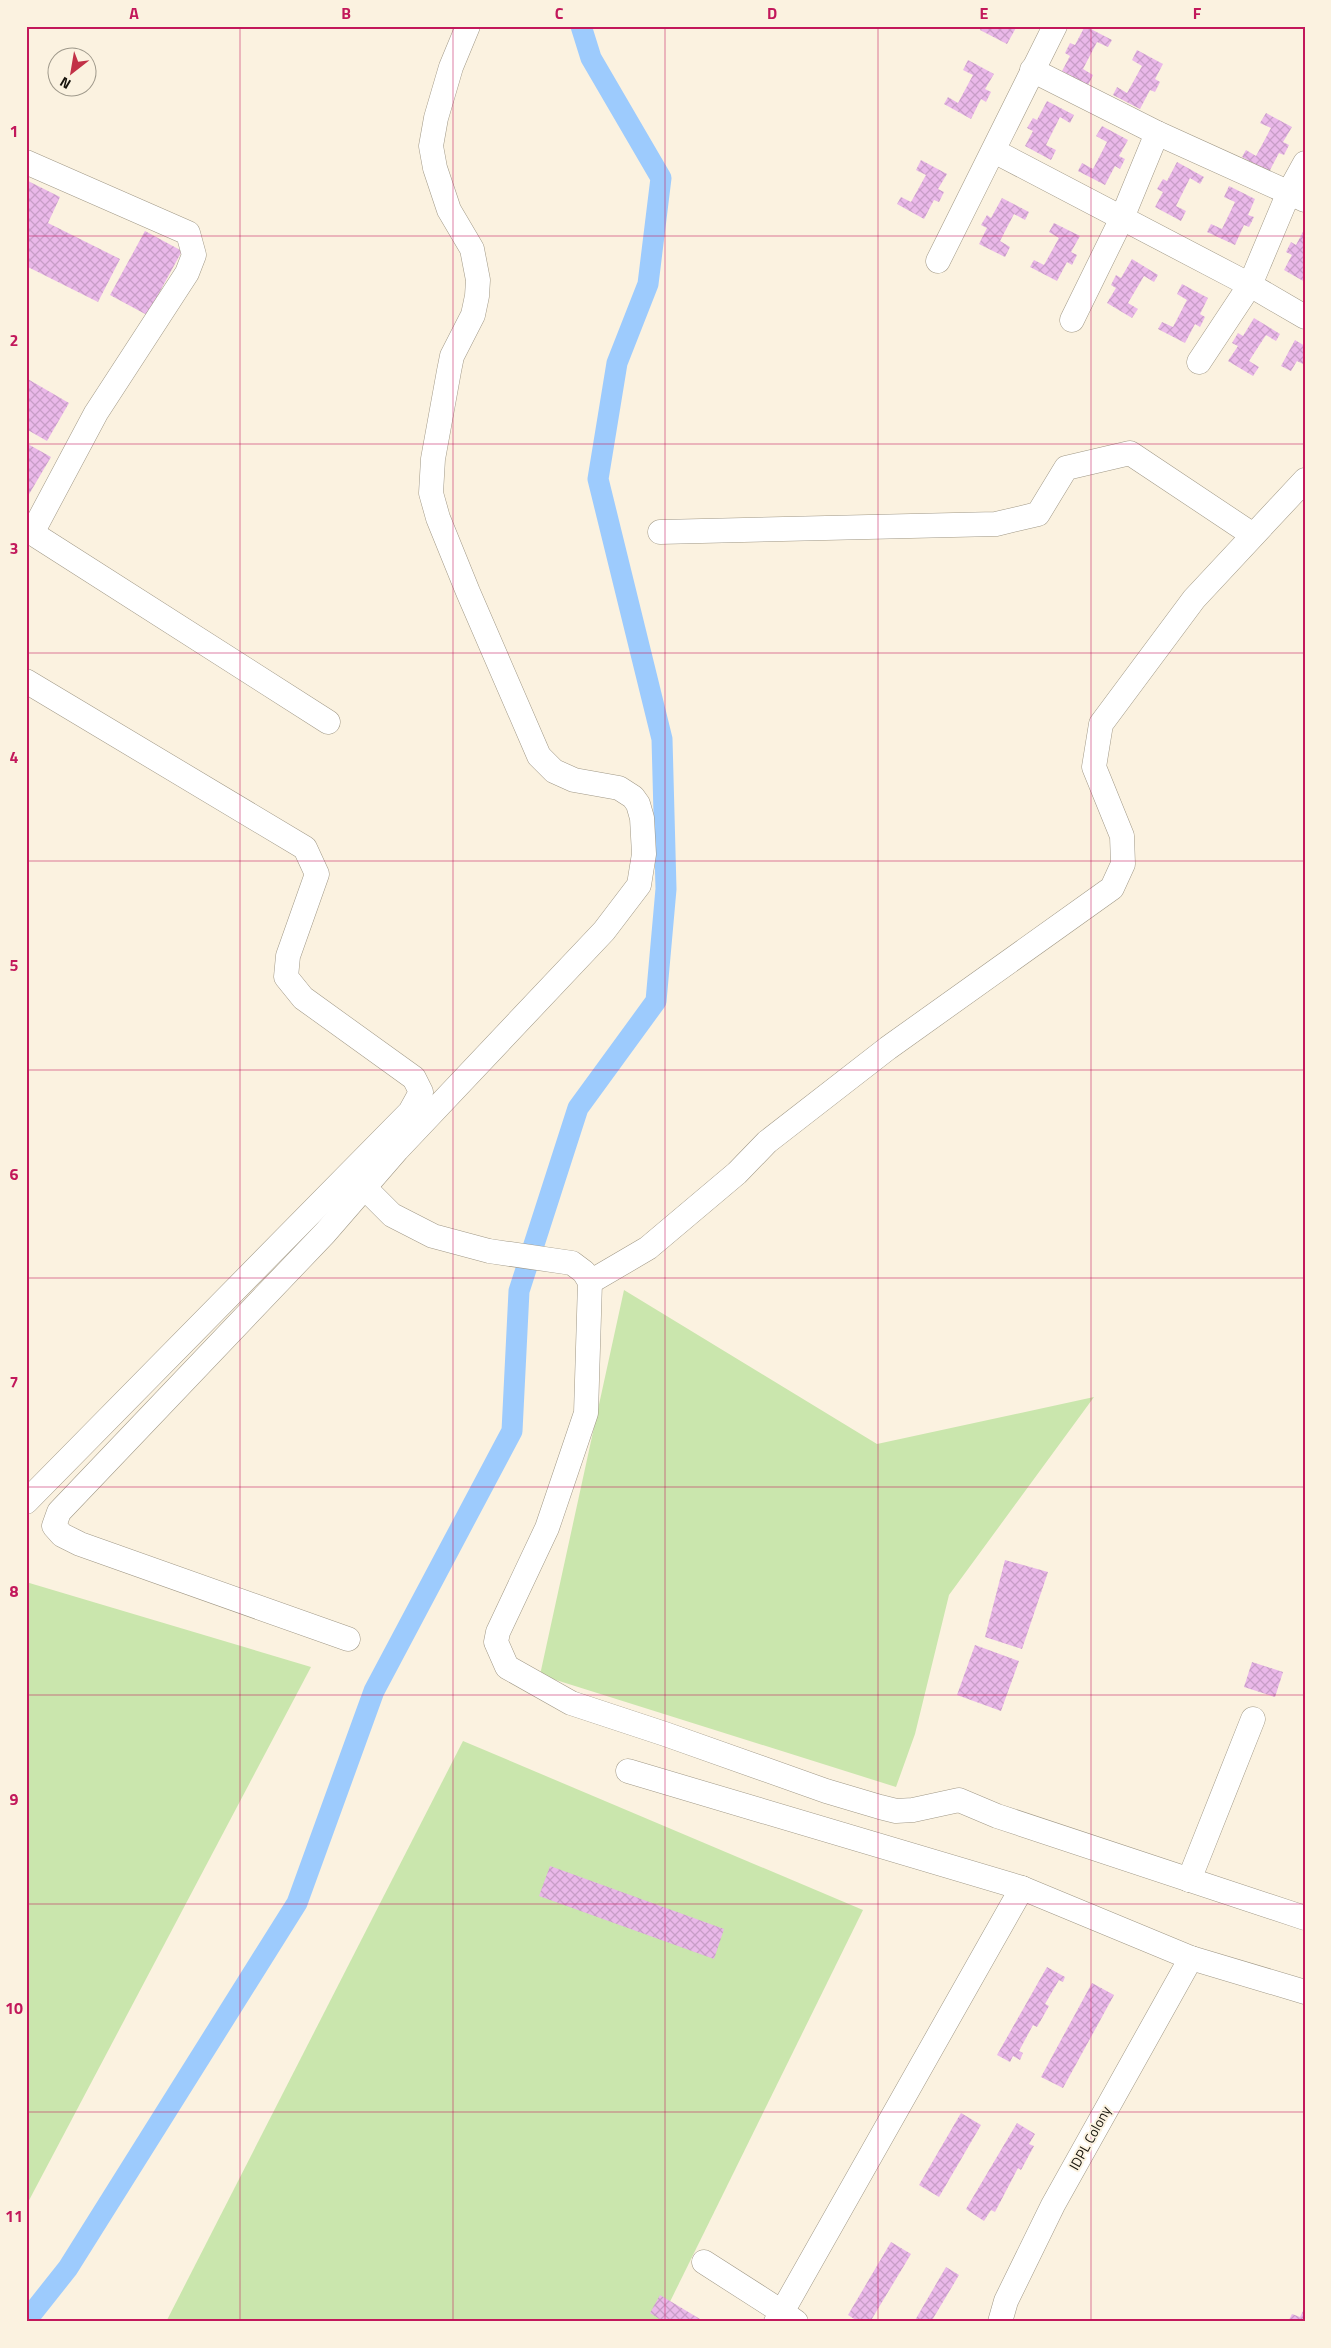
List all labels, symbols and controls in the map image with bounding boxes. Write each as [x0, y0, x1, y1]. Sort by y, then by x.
text: A [129, 1, 139, 25]
text: B [341, 1, 351, 25]
text: C [555, 1, 564, 25]
text: D [767, 1, 777, 25]
text: E [980, 1, 989, 25]
text: F [1193, 1, 1202, 25]
north arrow [48, 48, 98, 98]
text: N [55, 72, 75, 95]
text: 1 [10, 119, 18, 143]
text: 2 [10, 328, 18, 352]
text: 3 [10, 536, 18, 560]
text: 4 [10, 745, 19, 769]
text: 5 [10, 953, 19, 977]
text: 6 [10, 1162, 19, 1186]
text: 7 [10, 1370, 18, 1394]
text: 8 [10, 1579, 19, 1603]
text: 9 [10, 1787, 19, 1811]
text: 10 [5, 1996, 23, 2020]
street label: IDPL Colony [1063, 2102, 1116, 2174]
text: 11 [5, 2204, 23, 2228]

